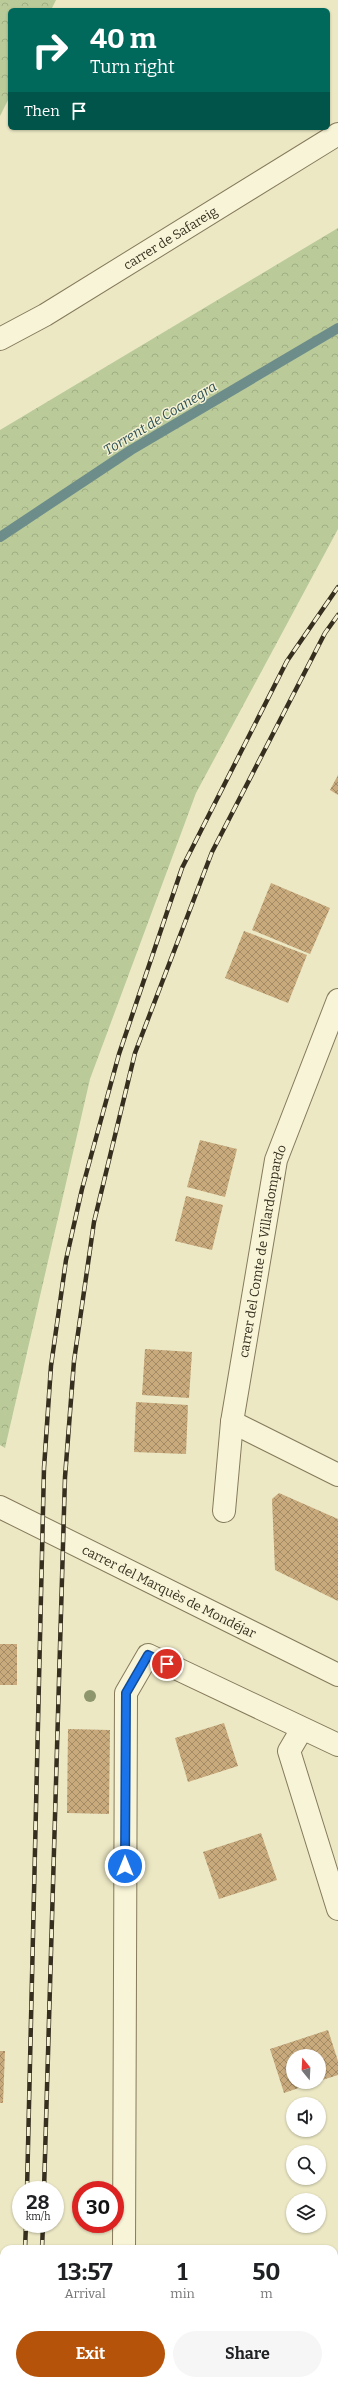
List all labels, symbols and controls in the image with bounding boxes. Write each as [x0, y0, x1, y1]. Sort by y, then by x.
text: 40 m [90, 22, 157, 55]
icon: right [24, 24, 76, 76]
text: Turn right [90, 56, 175, 78]
icon: arrive [68, 100, 90, 122]
text: Then [24, 102, 60, 120]
street label: carrer de Safareig [121, 204, 220, 273]
water label: Torrent de Coanegra [101, 378, 220, 459]
street label: carrer del Comte de Villardompardo [236, 1142, 289, 1359]
street label: carrer del Marquès de Mondéjar [80, 1542, 259, 1641]
pin [150, 1647, 184, 1681]
icon: arrive [156, 1653, 178, 1675]
position arrow [104, 1845, 146, 1887]
north arrow [286, 2049, 326, 2089]
map controls [286, 2049, 326, 2233]
button: sound [286, 2097, 326, 2137]
button: search [286, 2145, 326, 2185]
speed limit sign: 30 [72, 2181, 124, 2233]
text: 28 [26, 2190, 50, 2214]
button: layers [286, 2193, 326, 2233]
text: km/h [26, 2211, 50, 2223]
text: 13:57 [57, 2258, 113, 2286]
text: 1 [177, 2258, 188, 2286]
text: 50 [252, 2258, 281, 2286]
text: Arrival [65, 2286, 106, 2301]
text: min [170, 2286, 195, 2301]
text: m [260, 2286, 273, 2301]
button: Exit [16, 2331, 165, 2377]
button: Share [173, 2331, 322, 2377]

